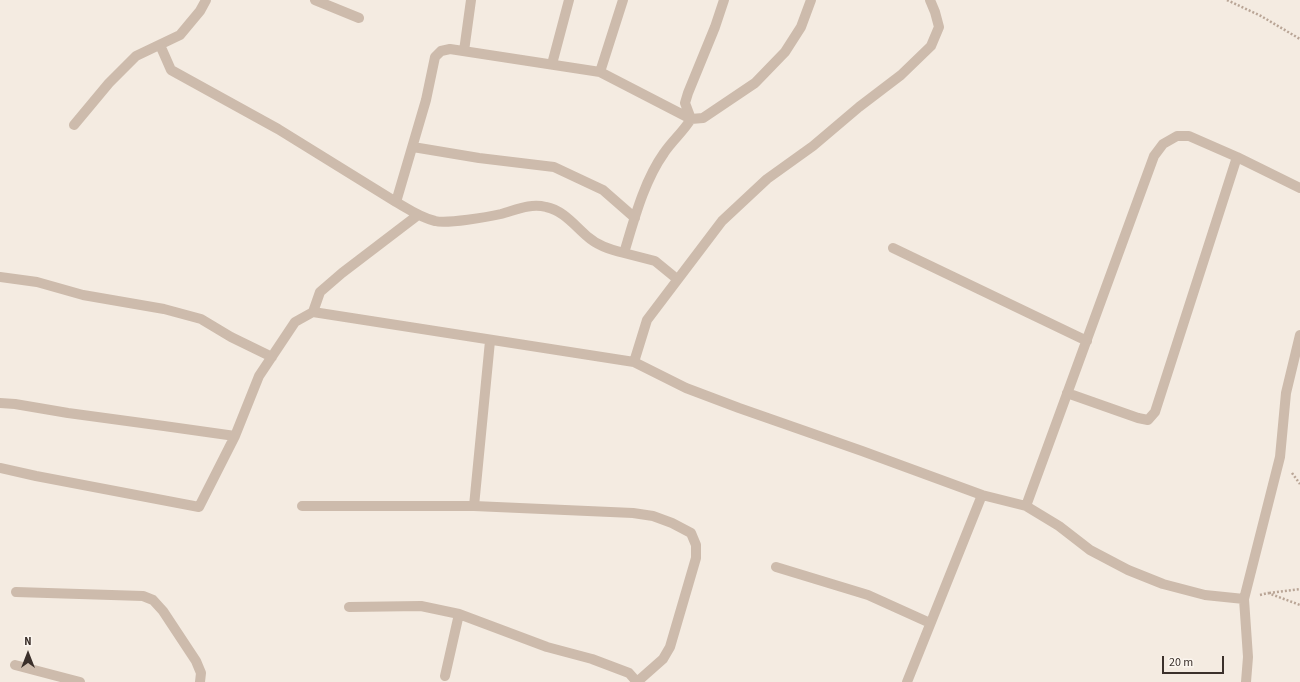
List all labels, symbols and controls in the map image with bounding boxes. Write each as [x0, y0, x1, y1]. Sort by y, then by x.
north arrow [8, 634, 48, 674]
text: N [24, 634, 32, 649]
scale bar [1164, 648, 1226, 674]
text: 20 m [1169, 654, 1193, 671]

